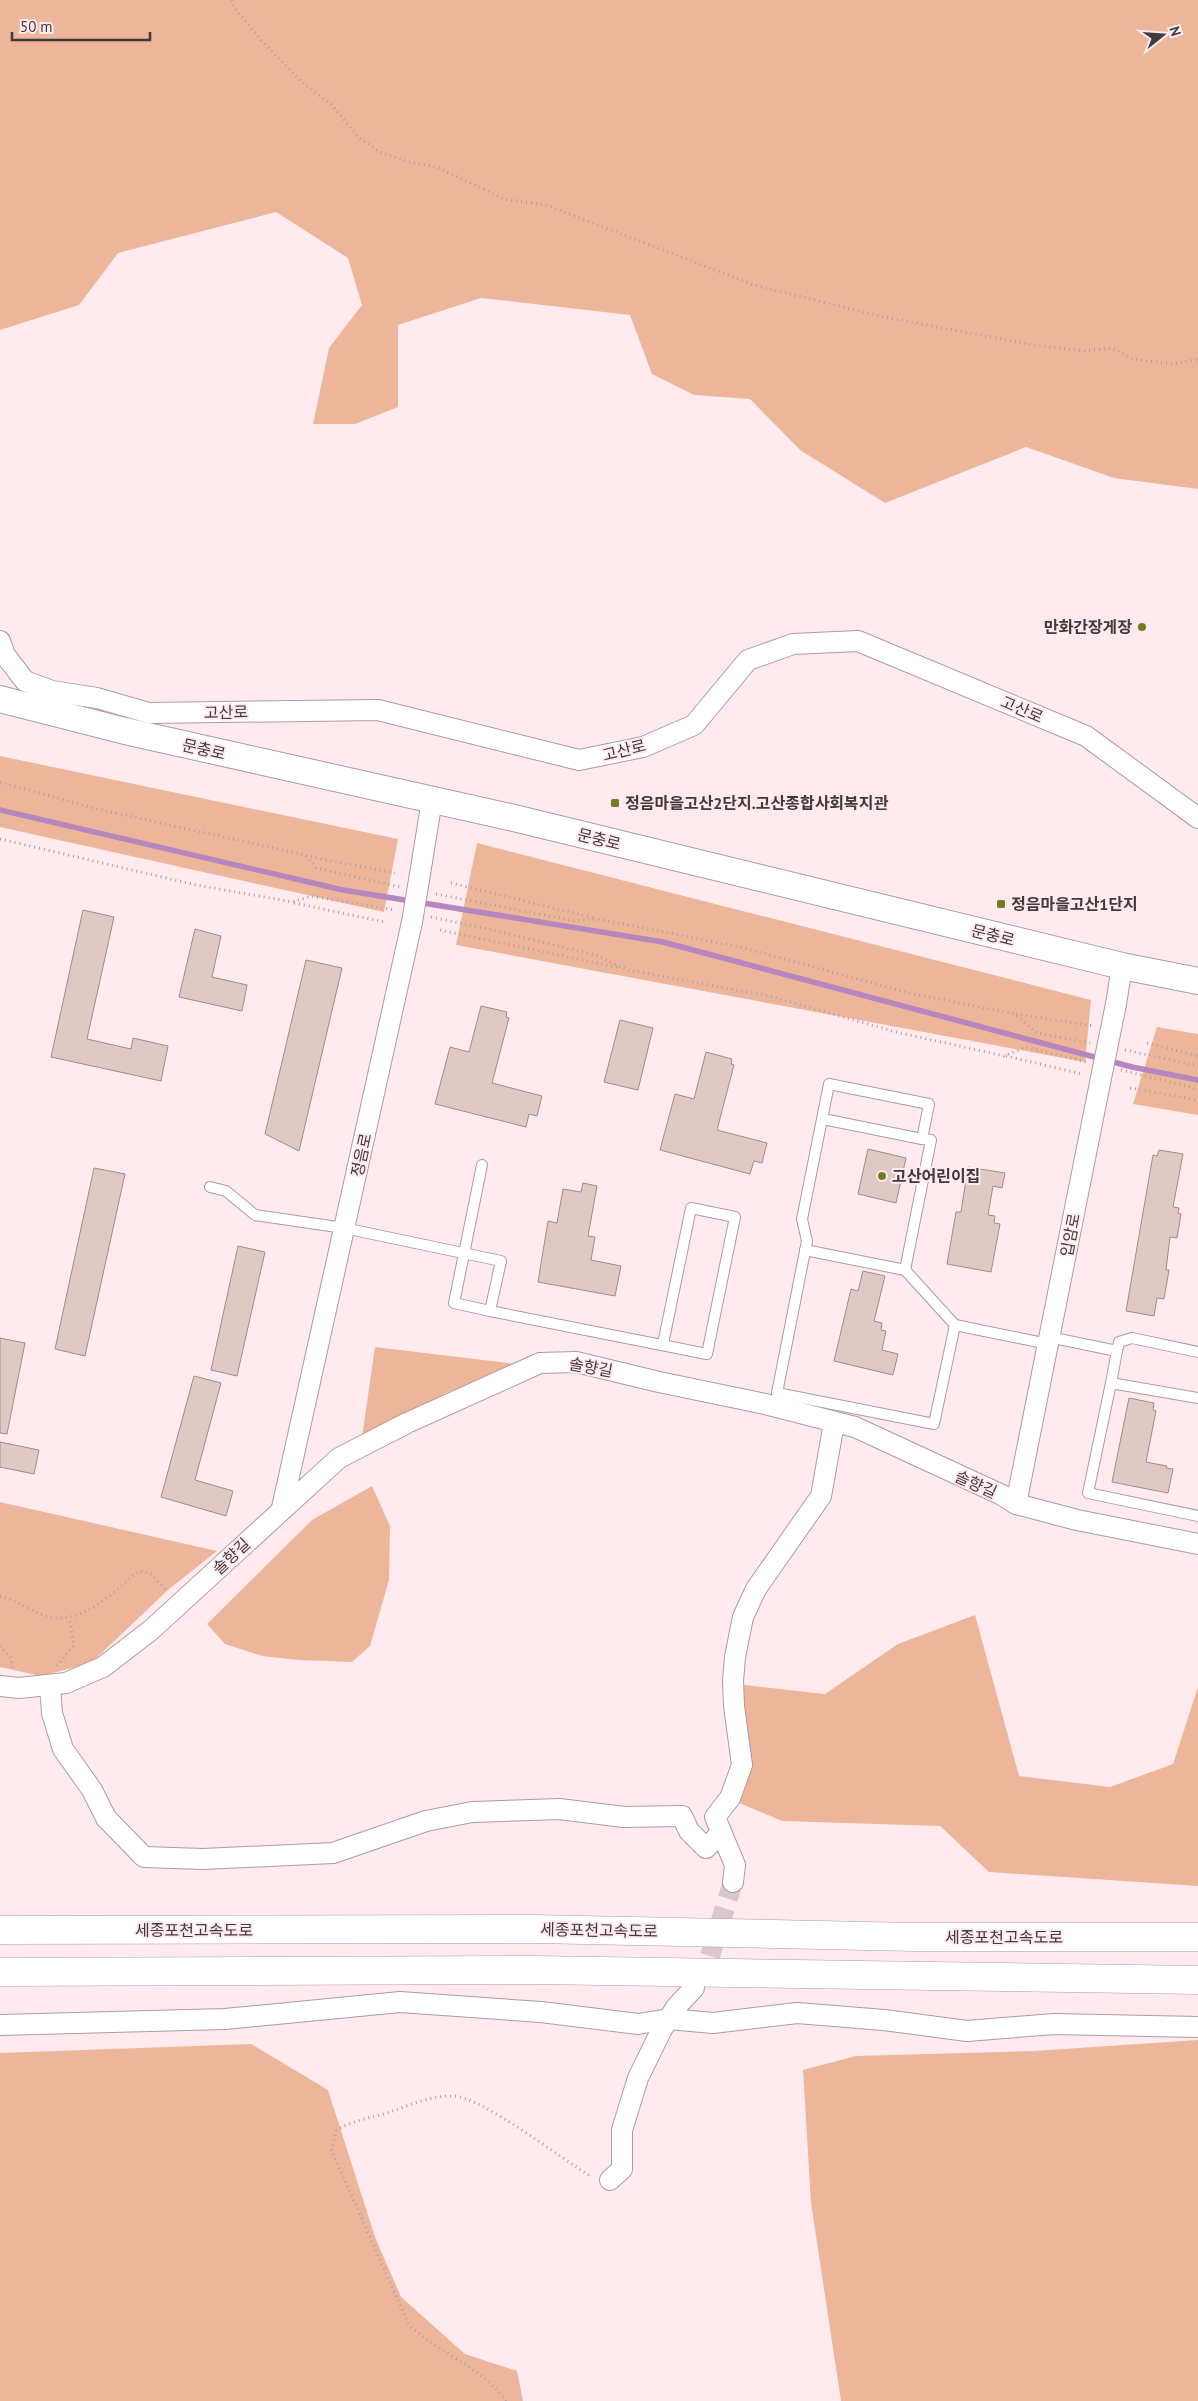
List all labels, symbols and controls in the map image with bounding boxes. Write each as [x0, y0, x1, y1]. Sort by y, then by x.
scale bar [12, 10, 150, 42]
north arrow [1138, 10, 1188, 60]
text: 50 m [20, 17, 53, 36]
text: N [1165, 24, 1185, 38]
place label: 만화간장게장 [1044, 617, 1132, 637]
marker: 만화간장게장 [1136, 621, 1148, 633]
street label: 고산로 [998, 691, 1046, 727]
street label: 고산로 [204, 702, 249, 722]
street label: 문충로 [180, 734, 228, 764]
street label: 고산로 [600, 735, 648, 765]
place label: 정음마을고산2단지.고산종합사회복지관 [625, 793, 889, 813]
marker: 정음마을고산2단지.고산종합사회복지관 [609, 797, 621, 809]
street label: 문충로 [575, 824, 623, 854]
place label: 정음마을고산1단지 [1011, 894, 1138, 914]
marker: 정음마을고산1단지 [995, 898, 1007, 910]
street label: 문충로 [969, 920, 1017, 950]
street label: 정음로 [347, 1131, 375, 1179]
place label: 고산어린이집 [892, 1166, 980, 1186]
marker: 고산어린이집 [876, 1170, 888, 1182]
street label: 입암로 [1056, 1211, 1084, 1259]
street label: 솔향길 [568, 1353, 614, 1381]
street label: 솔향길 [952, 1466, 1000, 1502]
street label: 솔향길 [208, 1534, 254, 1578]
street label: 세종포천고속도로 [540, 1919, 658, 1941]
street label: 세종포천고속도로 [135, 1920, 253, 1940]
street label: 세종포천고속도로 [945, 1927, 1063, 1947]

